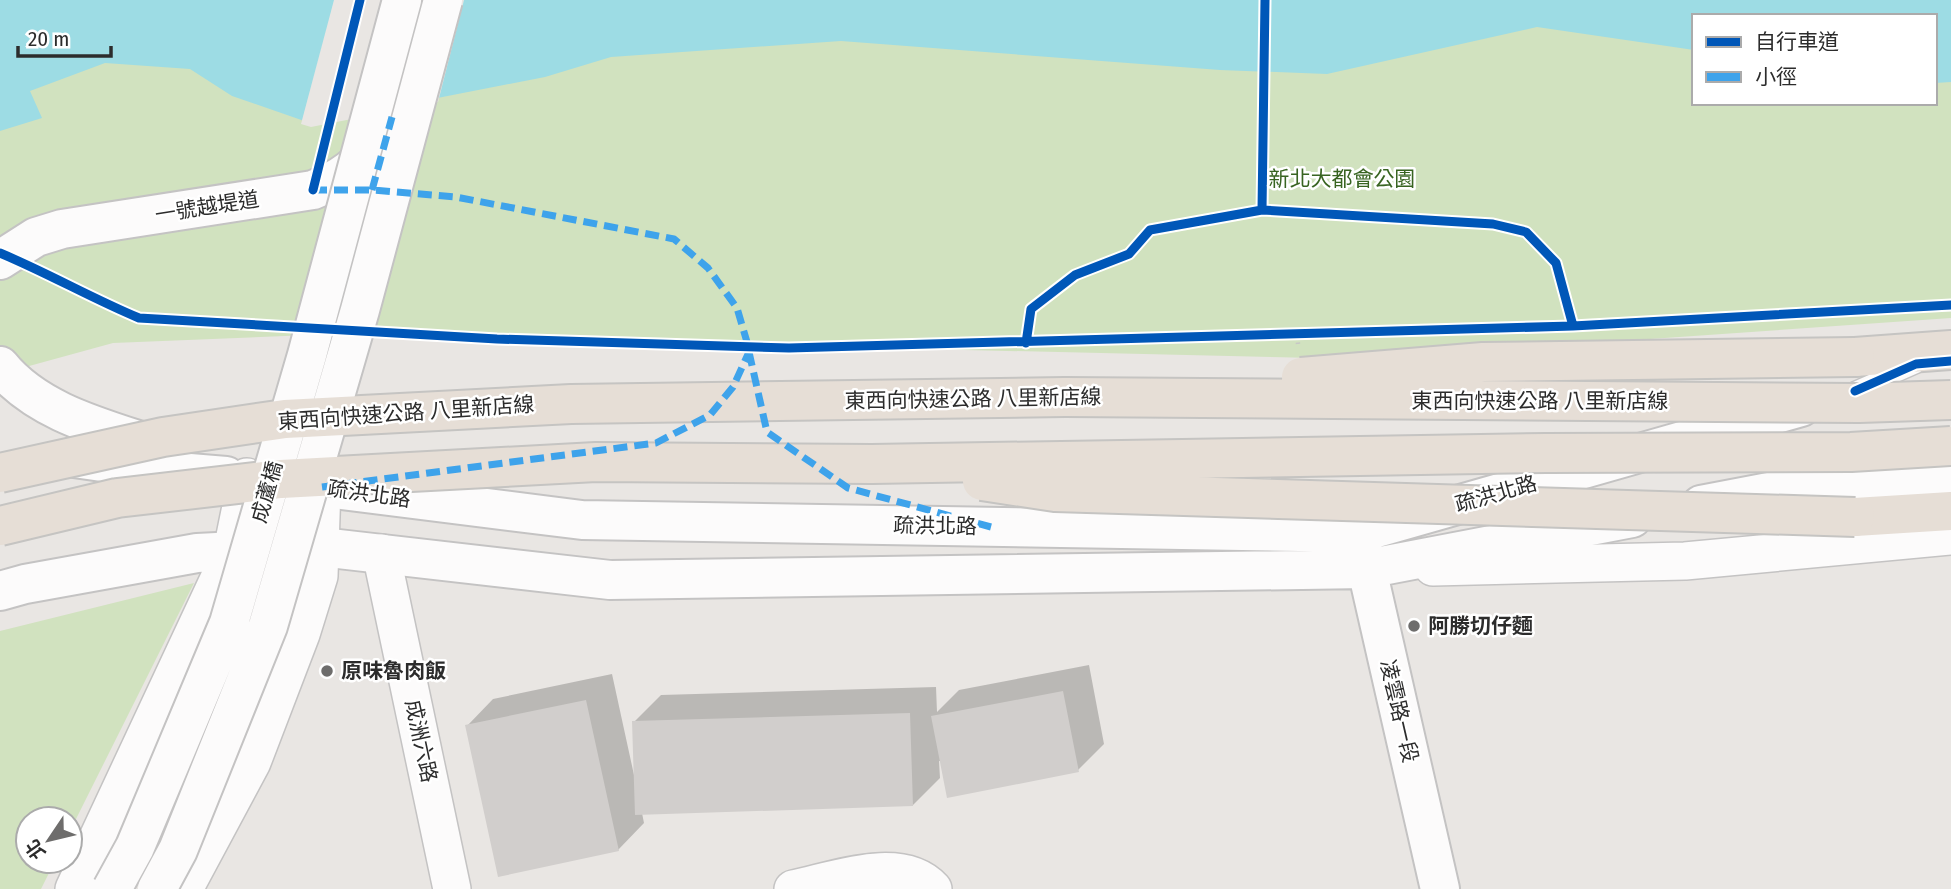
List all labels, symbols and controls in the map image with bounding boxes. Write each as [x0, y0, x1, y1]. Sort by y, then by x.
scale bar [18, 14, 110, 58]
legend [1692, 14, 1937, 105]
text: 20 m [28, 26, 69, 52]
text: 自行車道 [1755, 29, 1839, 55]
text: 小徑 [1755, 64, 1797, 90]
park label: 新北大都會公園 [1269, 166, 1416, 192]
street label: 一號越堤道 [153, 186, 261, 228]
street label: 東西向快速公路 八里新店線 [844, 384, 1102, 414]
street label: 東西向快速公路 八里新店線 [1412, 388, 1668, 414]
street label: 東西向快速公路 八里新店線 [277, 391, 535, 435]
street label: 成蘆橋 [246, 458, 288, 526]
street label: 疏洪北路 [1452, 470, 1540, 518]
street label: 疏洪北路 [326, 475, 412, 513]
street label: 疏洪北路 [893, 512, 977, 540]
place label: 阿勝切仔麵 [1428, 613, 1533, 639]
marker: 阿勝切仔麵 [1406, 618, 1422, 634]
street label: 凌雲路一段 [1375, 657, 1423, 765]
place label: 原味魯肉飯 [341, 658, 446, 684]
marker: 原味魯肉飯 [319, 663, 335, 679]
street label: 成洲六路 [400, 697, 442, 785]
north arrow [14, 805, 84, 875]
text: 北 [21, 835, 50, 864]

